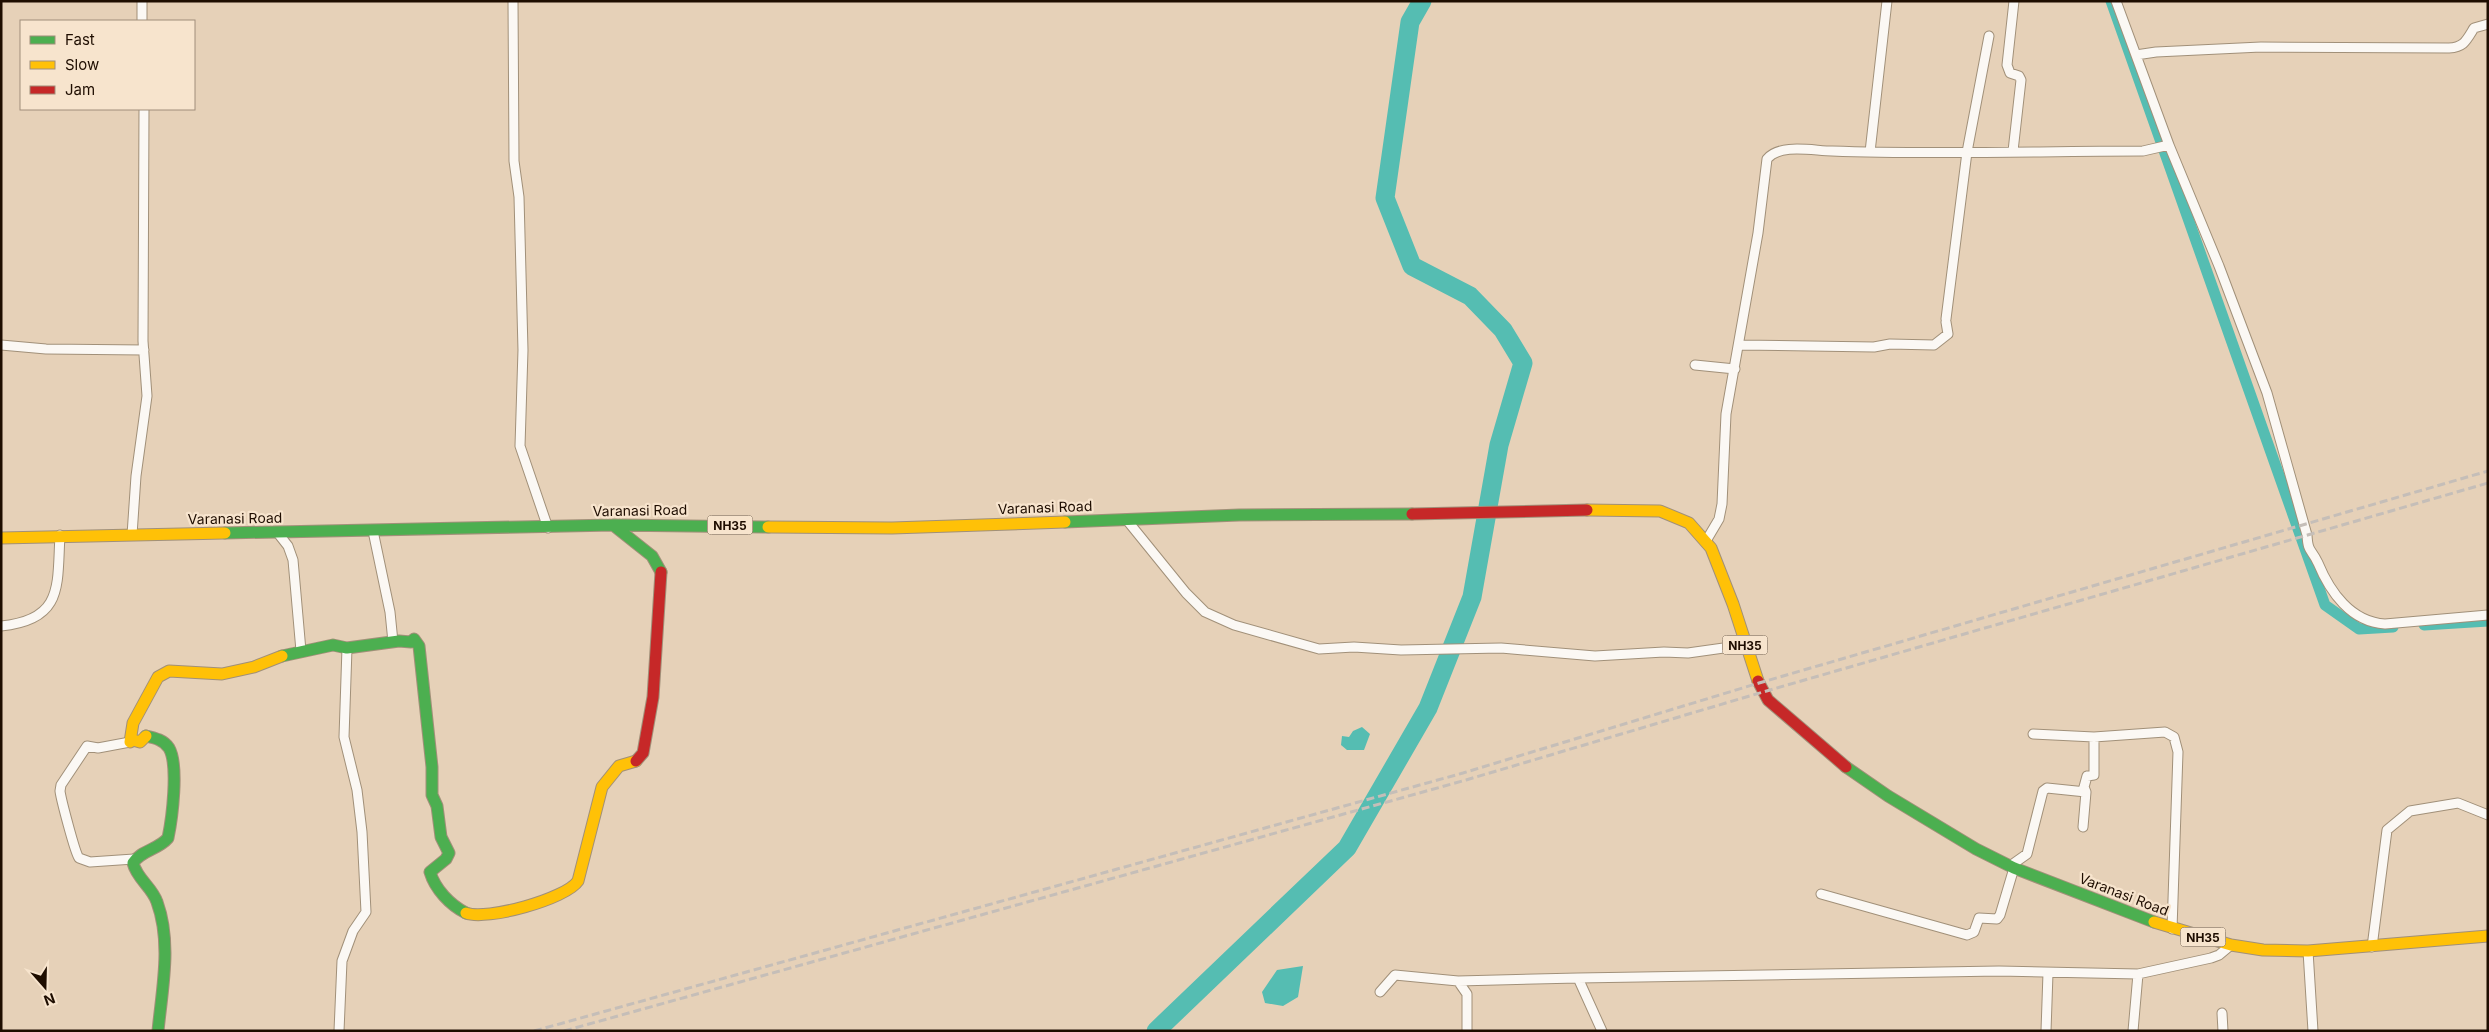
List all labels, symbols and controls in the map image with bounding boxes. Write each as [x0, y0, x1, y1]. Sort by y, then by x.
legend [20, 20, 195, 110]
text: Fast [65, 30, 95, 49]
text: Slow [65, 55, 99, 74]
text: Jam [65, 80, 95, 99]
street label: Varanasi Road [997, 497, 1093, 517]
street label: Varanasi Road [593, 501, 687, 519]
street label: Varanasi Road [188, 509, 282, 527]
road number: NH35 [708, 516, 752, 534]
road number: NH35 [1722, 636, 1768, 654]
street label: Varanasi Road [2077, 869, 2171, 919]
road number: NH35 [2180, 928, 2226, 946]
north arrow [20, 962, 70, 1012]
text: N [42, 990, 58, 1009]

